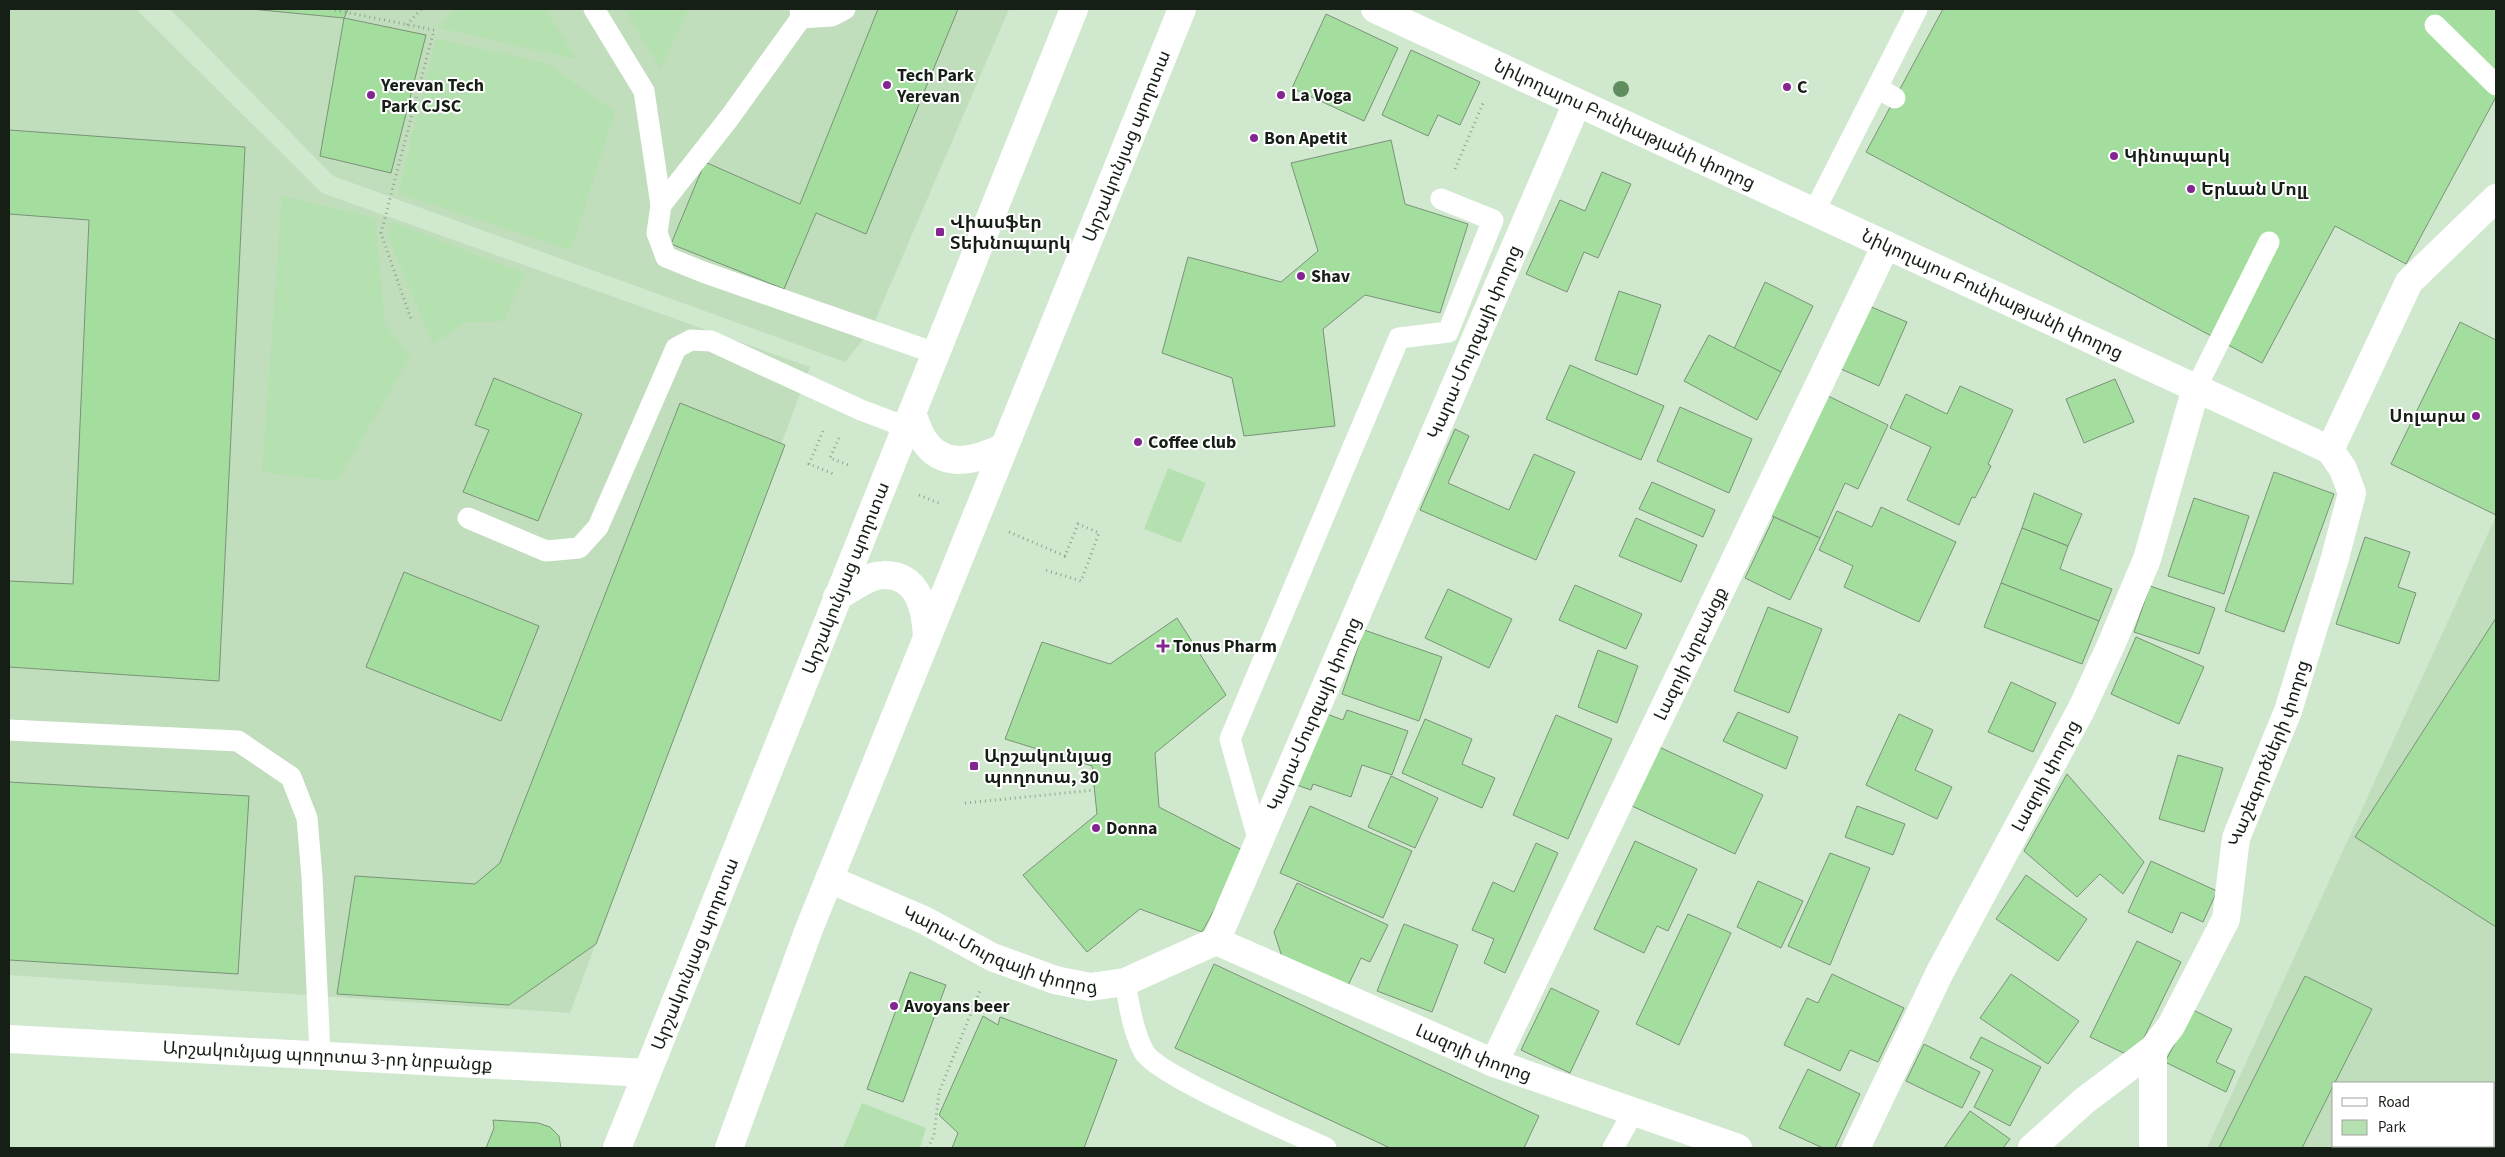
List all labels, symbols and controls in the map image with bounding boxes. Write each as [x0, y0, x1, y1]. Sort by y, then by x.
street label: Արշակունյաց պողոտա [1077, 47, 1177, 246]
street label: Նիկողայոս Բունիաթյանի փողոց [1490, 54, 1759, 196]
place label: Tech Park Yerevan [896, 63, 974, 109]
place label: Yerevan Tech Park CJSC [380, 73, 484, 119]
place label: C [1797, 75, 1808, 100]
marker: Tech Park Yerevan [881, 79, 893, 91]
marker: C [1781, 81, 1793, 93]
place label: La Voga [1291, 83, 1352, 108]
marker: Yerevan Tech Park CJSC [365, 89, 377, 101]
marker: La Voga [1275, 89, 1287, 101]
place label: Bon Apetit [1264, 126, 1347, 151]
marker: Bon Apetit [1248, 132, 1260, 144]
place label: Կինոպարկ [2124, 144, 2230, 169]
marker: Կինոպարկ [2108, 150, 2120, 162]
place label: Երևան Մոլլ [2201, 177, 2309, 202]
marker: Երևան Մոլլ [2185, 183, 2197, 195]
place label: Վիասֆեր Տեխնոպարկ [950, 210, 1071, 256]
street label: Նիկողայոս Բունիաթյանի փողոց [1857, 223, 2127, 366]
marker: Վիասֆեր Տեխնոպարկ [934, 226, 946, 238]
street label: Կարա-Մուրզայի փողոց [1422, 241, 1527, 443]
place label: Shav [1311, 264, 1351, 289]
marker: Shav [1295, 270, 1307, 282]
place label: Սոլարա [2389, 404, 2466, 429]
marker: Սոլարա [2470, 410, 2482, 422]
place label: Coffee club [1148, 430, 1236, 455]
marker: Coffee club [1132, 436, 1144, 448]
street label: Արշակունյաց պողոտա [796, 479, 896, 678]
street label: Լազոյի նրբանցք [1648, 583, 1733, 725]
street label: Կարա-Մուրզայի փողոց [1261, 613, 1367, 815]
place label: Tonus Pharm [1173, 634, 1277, 659]
marker: Tonus Pharm [1157, 640, 1169, 652]
street label: Կաշեգործների փողոց [2223, 657, 2316, 847]
street label: Լազոյի փողոց [2006, 716, 2086, 836]
place label: Արշակունյաց պողոտա, 30 [984, 744, 1112, 790]
marker: Արշակունյաց պողոտա, 30 [968, 760, 980, 772]
place label: Donna [1106, 816, 1158, 841]
marker: Donna [1090, 822, 1102, 834]
street label: Արշակունյաց պողոտա [646, 854, 745, 1054]
street label: Կարա-Մուրզայի փողոց [899, 900, 1099, 1000]
place label: Avoyans beer [903, 994, 1010, 1019]
marker: Avoyans beer [888, 1000, 900, 1012]
street label: Լազոյի փողոց [1411, 1018, 1535, 1088]
street label: Արշակունյաց պողոտա 3-րդ նրբանցք [162, 1035, 493, 1078]
legend [2332, 1082, 2495, 1147]
text: Road [2378, 1092, 2410, 1113]
text: Park [2378, 1117, 2407, 1138]

